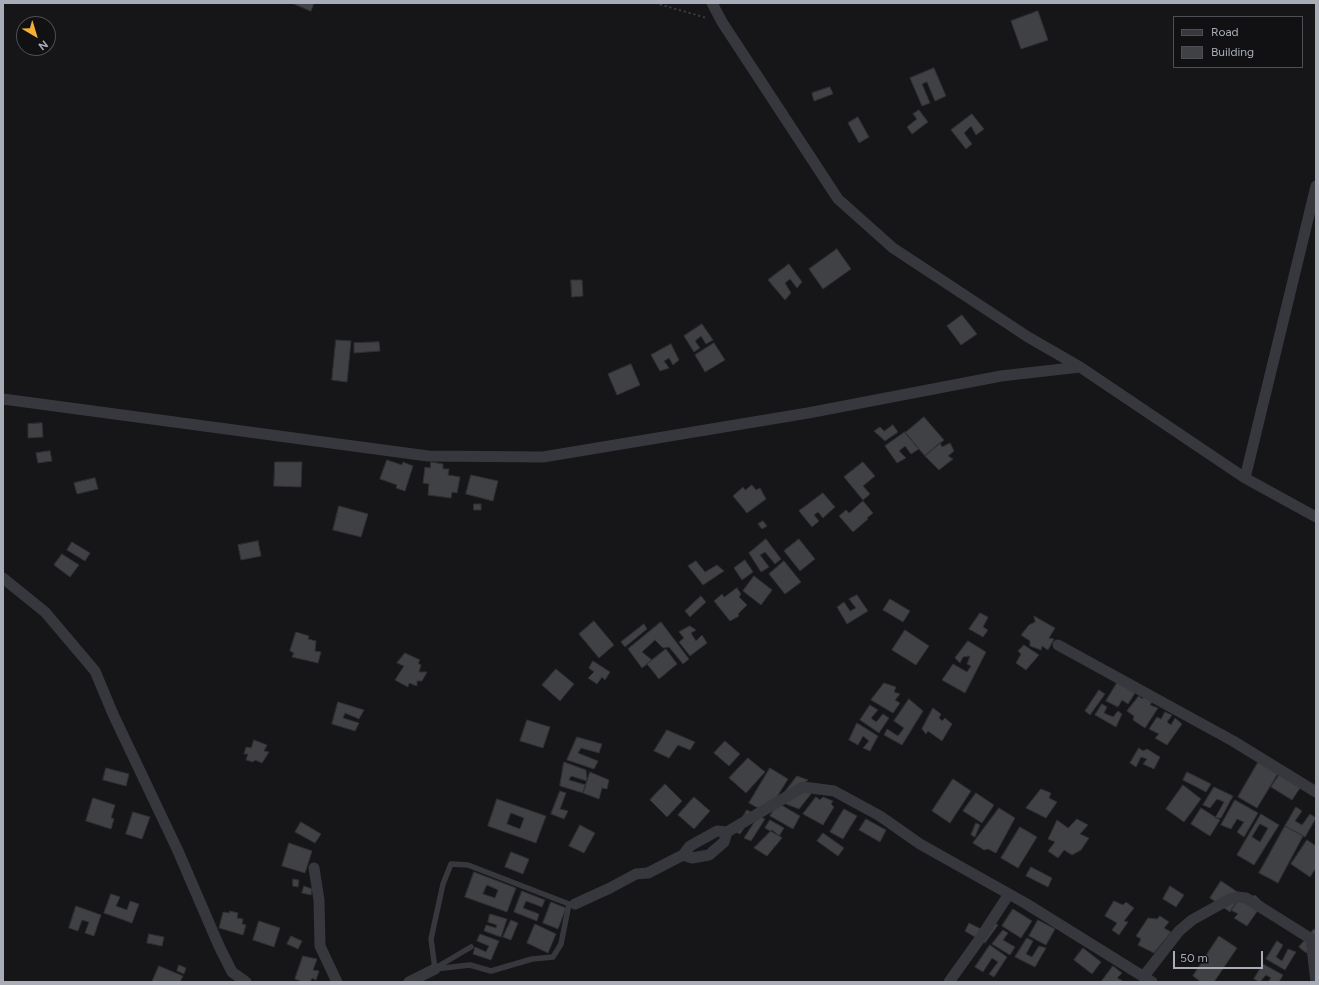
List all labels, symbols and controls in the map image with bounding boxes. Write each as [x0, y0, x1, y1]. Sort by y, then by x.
north arrow [16, 16, 56, 56]
legend [1173, 16, 1303, 68]
text: Road [1211, 25, 1239, 39]
text: N [36, 37, 50, 53]
text: Building [1211, 45, 1254, 59]
scale bar [1175, 943, 1265, 969]
text: 50 m [1180, 951, 1208, 965]

